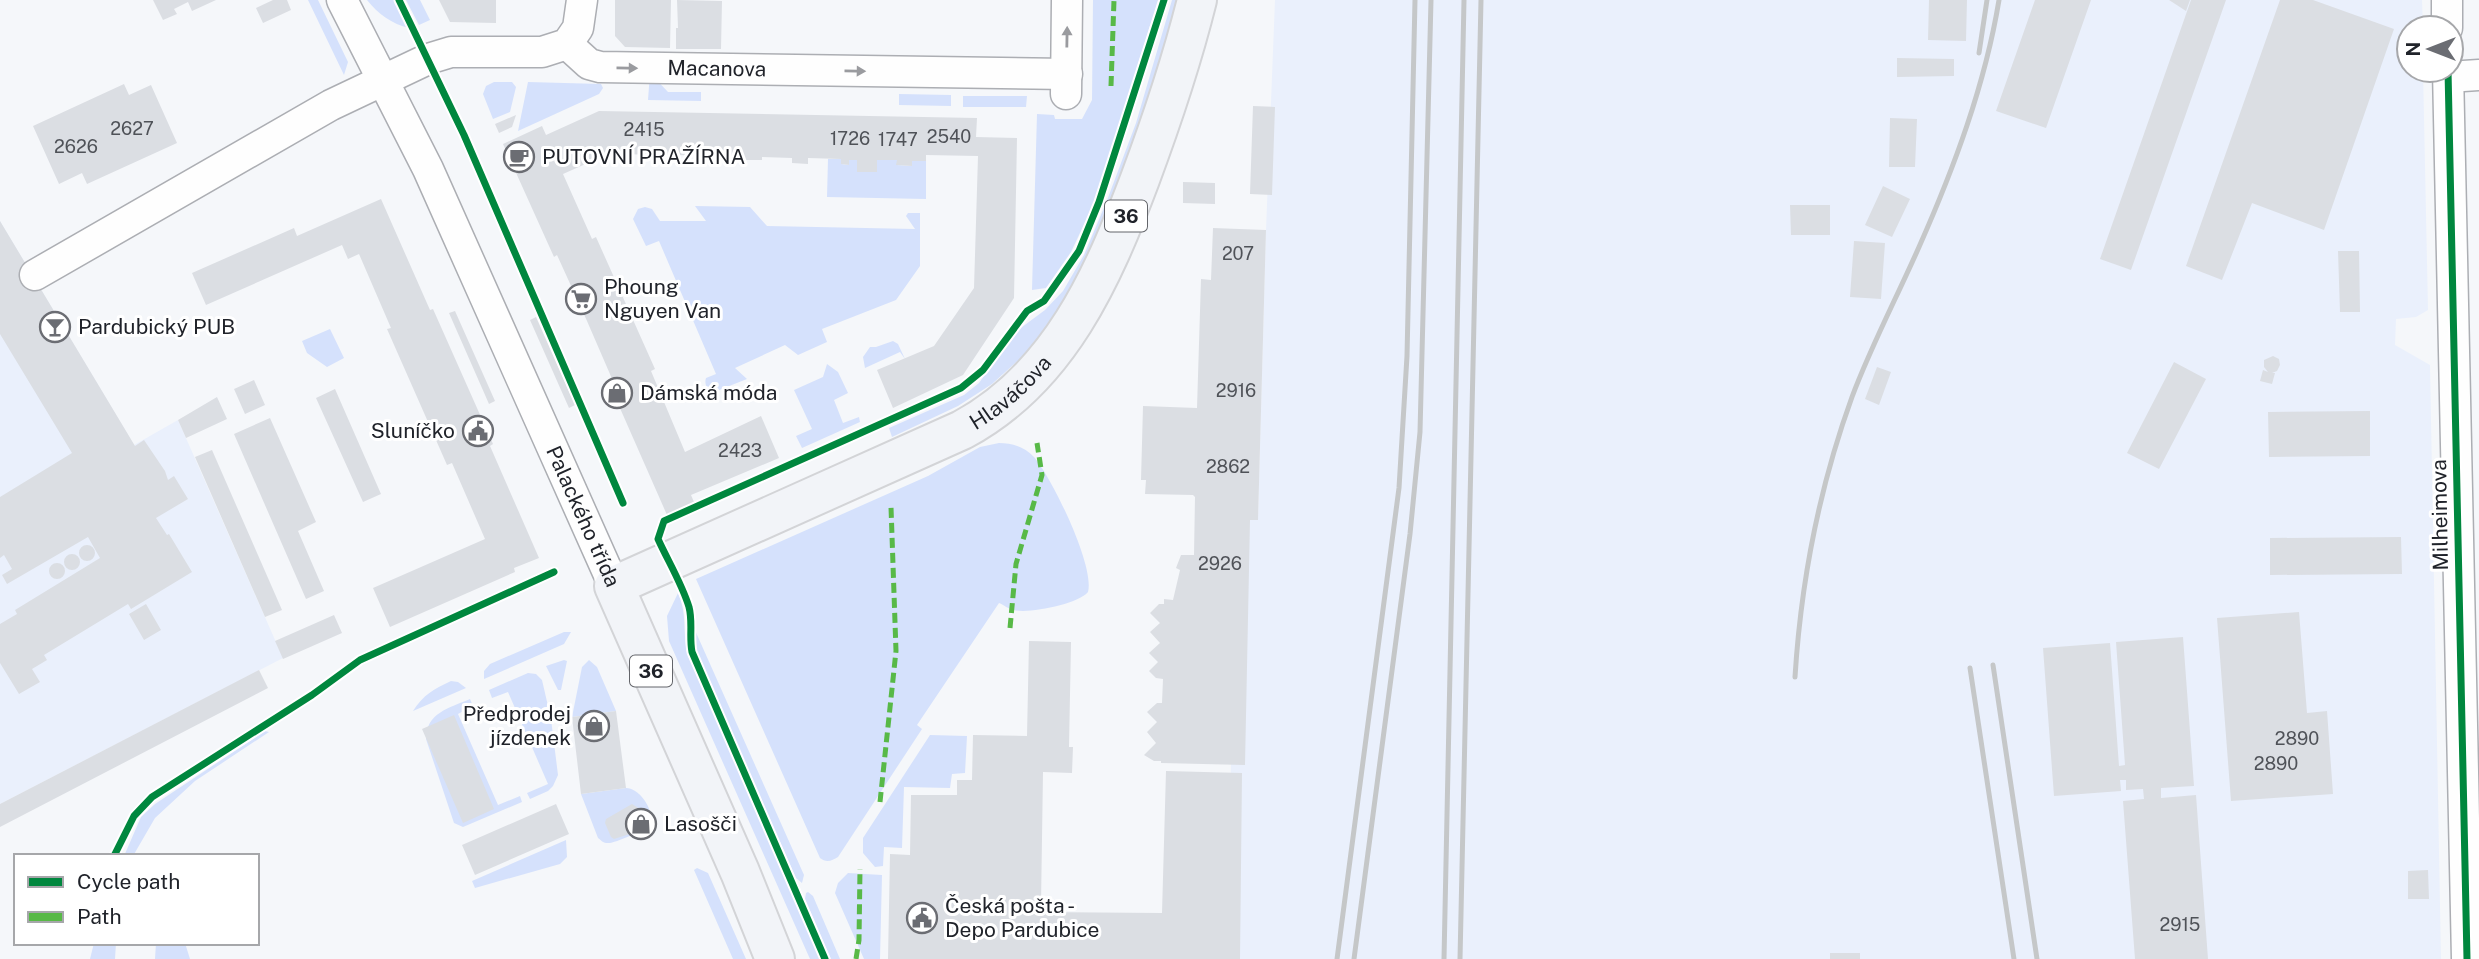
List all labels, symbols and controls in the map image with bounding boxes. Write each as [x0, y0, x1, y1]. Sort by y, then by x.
north arrow [2395, 14, 2465, 84]
one-way arrow [1061, 26, 1073, 48]
text: N [2402, 42, 2424, 56]
street label: Macanova [667, 55, 766, 81]
one-way arrow [616, 62, 638, 73]
one-way arrow [844, 65, 866, 77]
house number: 2627 [110, 118, 154, 139]
house number: 2415 [624, 119, 664, 140]
house number: 2540 [927, 126, 971, 147]
house number: 1726 [830, 128, 870, 149]
house number: 1747 [878, 129, 918, 150]
house number: 2626 [54, 136, 98, 157]
cafe icon: PUTOVNÍ PRAŽÍRNA [502, 140, 536, 174]
place label: PUTOVNÍ PRAŽÍRNA [542, 144, 746, 169]
road number: 36 [1105, 200, 1147, 232]
house number: 207 [1222, 243, 1254, 264]
place label: Phoung Nguyen Van [604, 274, 721, 323]
supermarket icon: Phoung Nguyen Van [564, 282, 598, 316]
bar icon: Pardubický PUB [38, 310, 72, 344]
place label: Pardubický PUB [78, 314, 235, 339]
street label: Hlaváčova [965, 350, 1056, 435]
shop icon: Dámská móda [600, 376, 634, 410]
place label: Dámská móda [640, 380, 777, 405]
house number: 2916 [1216, 380, 1256, 401]
public building icon: Sluníčko [461, 414, 495, 448]
place label: Sluníčko [371, 418, 455, 443]
house number: 2423 [718, 440, 762, 461]
street label: Palackého třída [541, 442, 626, 591]
house number: 2862 [1206, 456, 1250, 477]
street label: Milheimova [2426, 459, 2453, 571]
house number: 2926 [1198, 553, 1242, 574]
road number: 36 [630, 656, 672, 686]
place label: Předprodej jízdenek [463, 701, 571, 750]
shop icon: Předprodej jízdenek [577, 709, 611, 743]
house number: 2890 [2275, 728, 2319, 749]
house number: 2890 [2254, 753, 2298, 774]
shop icon: Lasošči [624, 807, 658, 841]
place label: Lasošči [664, 811, 737, 836]
legend [14, 854, 259, 945]
text: Cycle path [77, 869, 180, 894]
place label: Česká pošta - Depo Pardubice [945, 893, 1099, 942]
public building icon: Česká pošta - Depo Pardubice [905, 901, 939, 935]
text: Path [77, 904, 122, 929]
house number: 2915 [2160, 914, 2200, 935]

